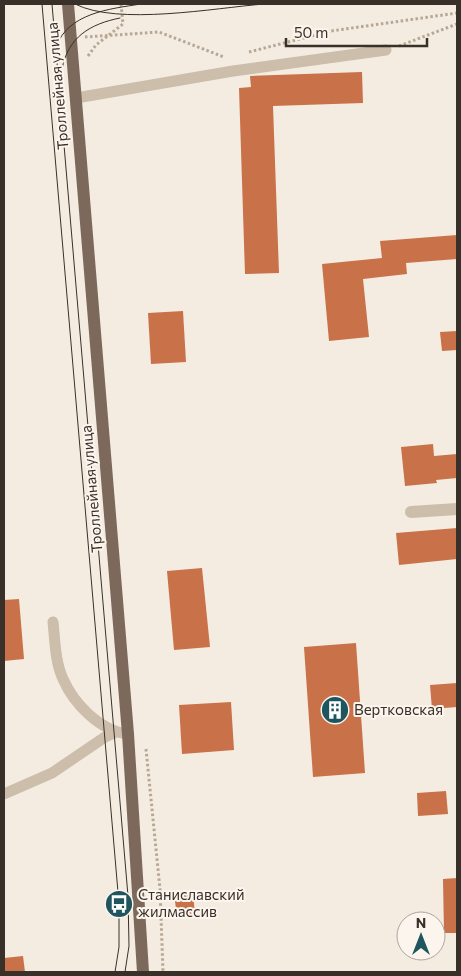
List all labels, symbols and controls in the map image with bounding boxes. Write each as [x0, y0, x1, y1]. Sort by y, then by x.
scale bar [286, 15, 427, 47]
street label: Троллейная улица [42, 22, 72, 151]
text: 50 m [294, 23, 328, 41]
street label: Троллейная улица [76, 425, 106, 554]
building icon: Вертковская [320, 695, 350, 725]
place label: Вертковская [354, 700, 443, 718]
place label: Станиславский жилмассив [138, 885, 245, 920]
bus stop icon: Станиславский жилмассив [104, 889, 134, 919]
north arrow [396, 911, 446, 961]
text: N [416, 914, 426, 931]

